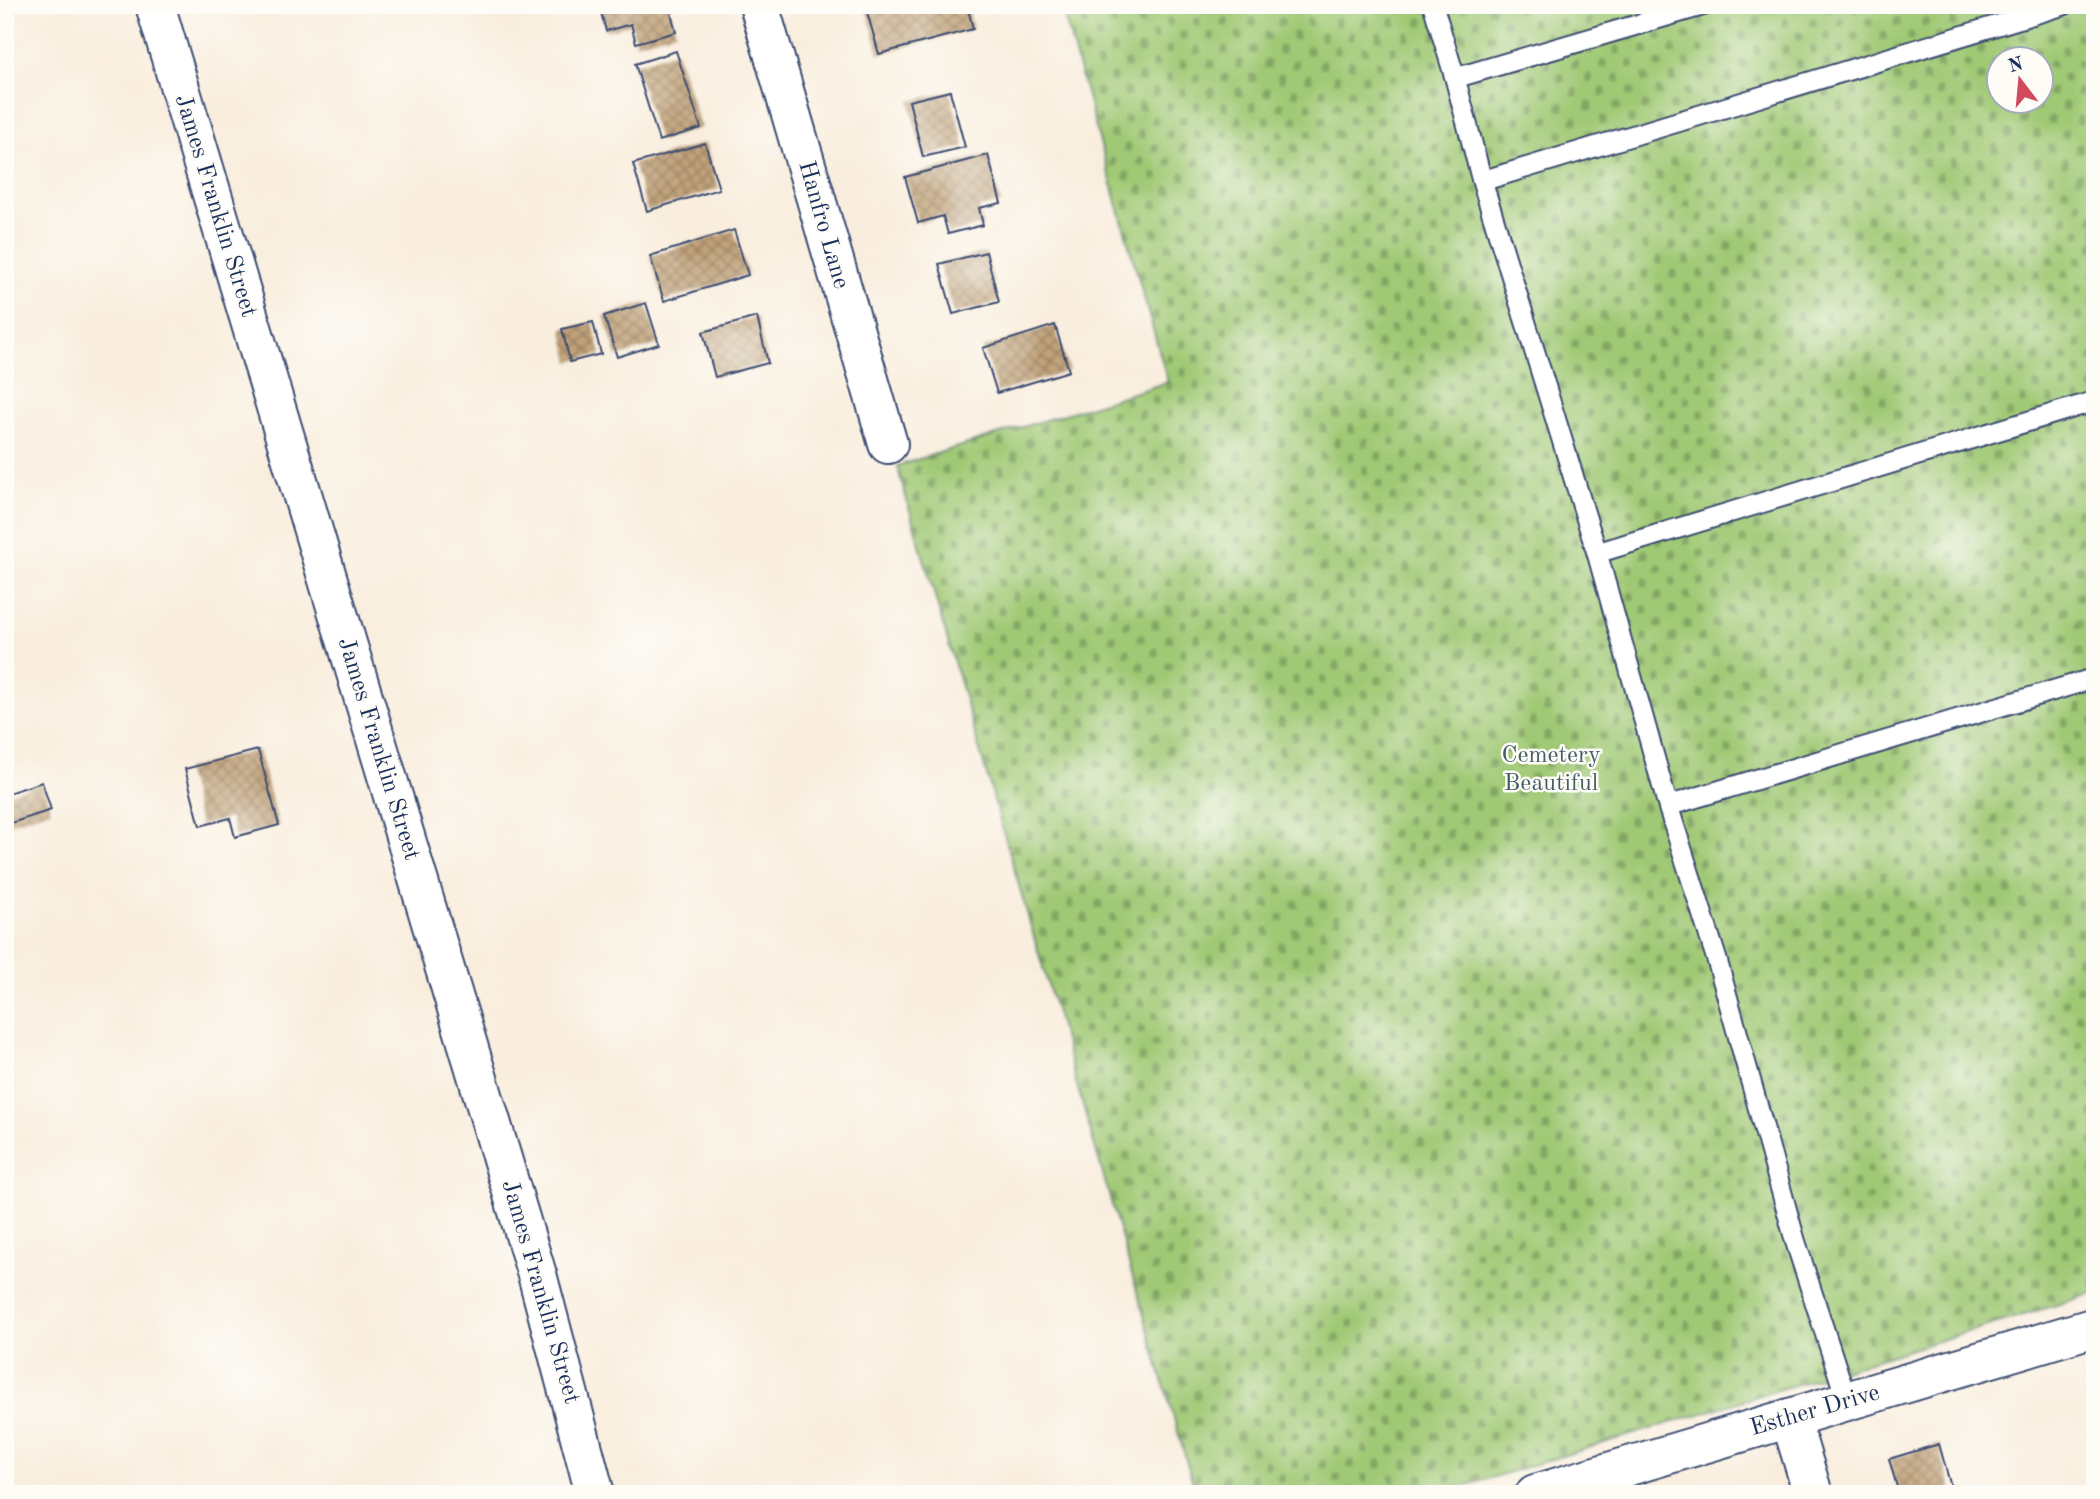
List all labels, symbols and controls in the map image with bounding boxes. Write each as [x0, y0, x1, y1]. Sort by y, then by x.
north arrow [1984, 46, 2054, 116]
text: N [2006, 55, 2026, 77]
street label: James Franklin Street [170, 92, 260, 320]
street label: Hanfro Lane [793, 158, 853, 292]
street label: James Franklin Street [333, 635, 423, 863]
park label: Cemetery Beautiful [1501, 744, 1601, 796]
street label: James Franklin Street [497, 1177, 583, 1407]
street label: Esther Drive [1747, 1381, 1883, 1441]

